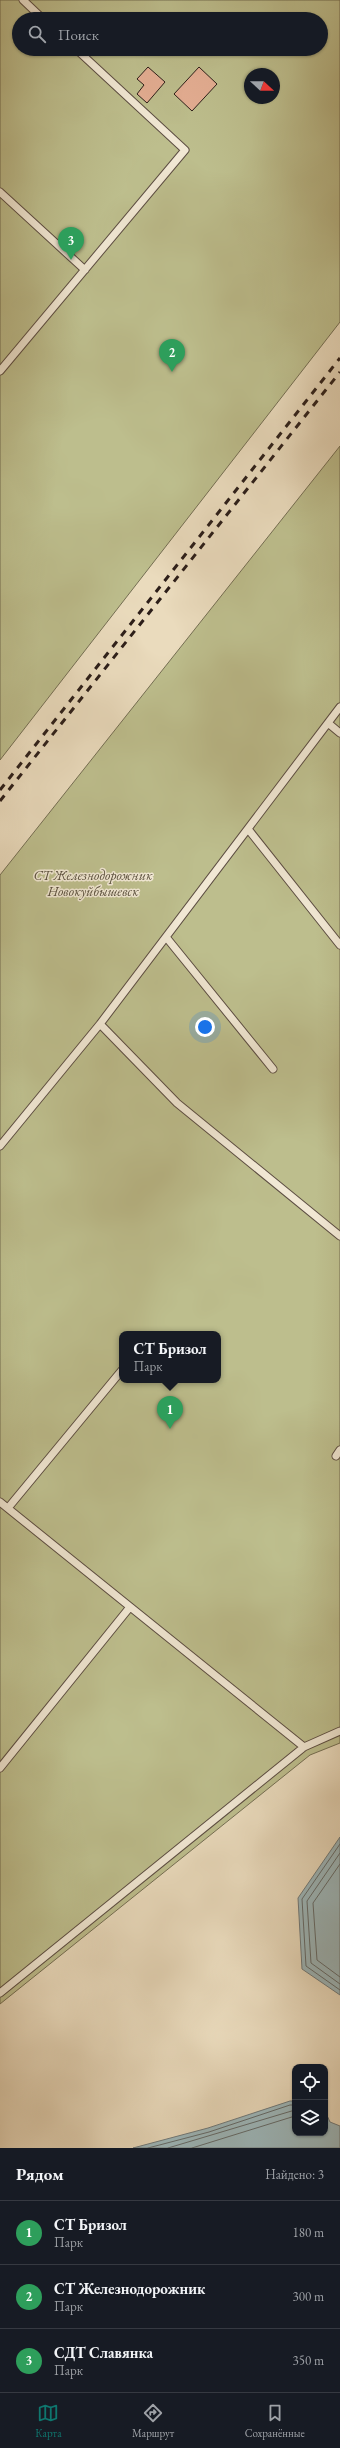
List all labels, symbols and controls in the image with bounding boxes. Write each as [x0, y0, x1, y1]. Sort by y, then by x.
search box [12, 12, 328, 56]
icon: search [26, 23, 48, 45]
text: Поиск [58, 25, 99, 44]
north arrow [244, 68, 280, 104]
pin: 3 [58, 227, 84, 260]
pin: 2 [159, 339, 185, 372]
park label: СТ Железнодорожник Новокуйбышевск [33, 866, 153, 900]
your location [195, 1017, 215, 1037]
popup [119, 1331, 221, 1383]
text: СТ Бризол [134, 1339, 206, 1358]
text: Парк [134, 1358, 162, 1375]
pin: 1 [157, 1396, 183, 1429]
map controls [292, 2064, 328, 2136]
button: locate [292, 2064, 328, 2100]
button: layers [292, 2100, 328, 2136]
text: Рядом [16, 2163, 64, 2185]
text: Найдено: 3 [265, 2166, 324, 2183]
text: СТ Бризол [54, 2215, 127, 2234]
text: 1 [26, 2224, 32, 2241]
text: 180 m [293, 2224, 324, 2241]
text: Парк [54, 2234, 83, 2251]
text: СТ Железнодорожник [54, 2279, 205, 2298]
text: 2 [26, 2288, 32, 2305]
text: 300 m [293, 2288, 324, 2305]
text: Парк [54, 2298, 83, 2315]
text: СДТ Славянка [54, 2343, 153, 2362]
text: 3 [26, 2352, 32, 2369]
text: 350 m [293, 2352, 324, 2369]
text: Парк [54, 2362, 83, 2379]
tab: Карта [35, 2402, 62, 2440]
tab: Маршрут [132, 2402, 174, 2440]
tab: Сохранённые [245, 2402, 305, 2440]

